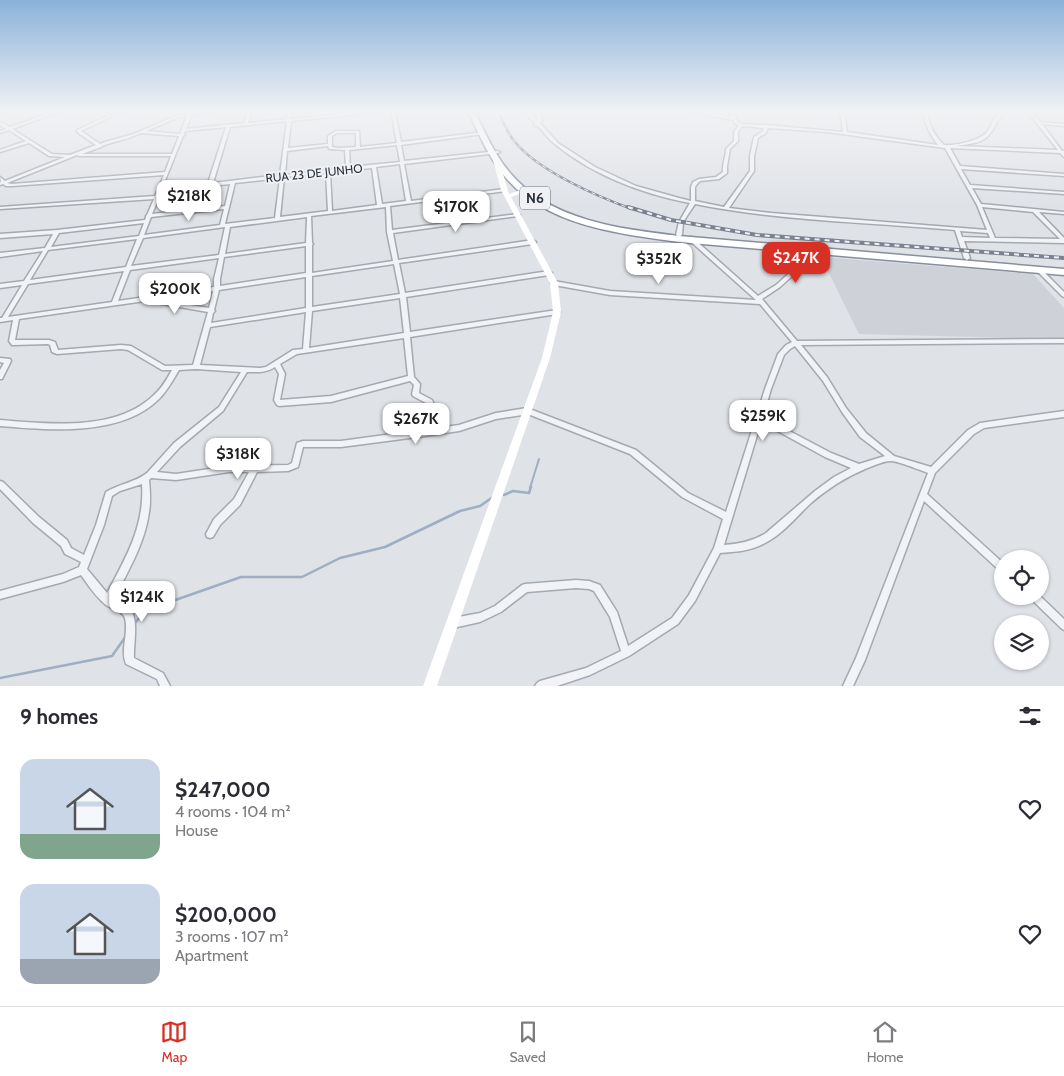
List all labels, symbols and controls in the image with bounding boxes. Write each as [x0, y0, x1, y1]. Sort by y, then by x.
street label: RUA 23 DE JUNHO [265, 160, 363, 186]
pin: $218K [154, 180, 224, 222]
text: $218K [167, 186, 211, 205]
road number: N6 [520, 187, 550, 210]
pin: $170K [421, 190, 491, 233]
text: $170K [434, 197, 478, 216]
pin: $352K [624, 242, 694, 285]
pin: $247K [761, 242, 831, 284]
text: $247K [773, 248, 819, 267]
text: $352K [637, 249, 682, 268]
pin: $200K [140, 272, 210, 315]
text: $200K [150, 279, 200, 298]
pin: $259K [728, 400, 798, 442]
pin: $267K [381, 402, 451, 445]
text: $259K [740, 406, 786, 425]
text: $267K [394, 409, 438, 428]
pin: $318K [203, 438, 273, 480]
text: $318K [216, 444, 260, 463]
map controls [994, 550, 1049, 670]
button: locate [994, 550, 1049, 605]
pin: $124K [107, 580, 177, 623]
text: $124K [120, 587, 164, 606]
button: layers [994, 615, 1049, 670]
icon: filters [1016, 702, 1044, 730]
text: 9 homes [20, 704, 98, 729]
text: $247,000 [175, 777, 270, 802]
icon: home [60, 779, 120, 839]
icon: heart [1016, 795, 1044, 823]
text: 4 rooms · 104 m² [175, 802, 291, 821]
text: House [175, 821, 218, 840]
text: $200,000 [175, 902, 277, 927]
icon: home [60, 904, 120, 964]
icon: heart [1016, 920, 1044, 948]
text: 3 rooms · 107 m² [175, 927, 289, 946]
text: Apartment [175, 946, 248, 965]
tab: Map [160, 1018, 188, 1066]
tab: Saved [509, 1018, 546, 1066]
tab: Home [867, 1018, 904, 1066]

